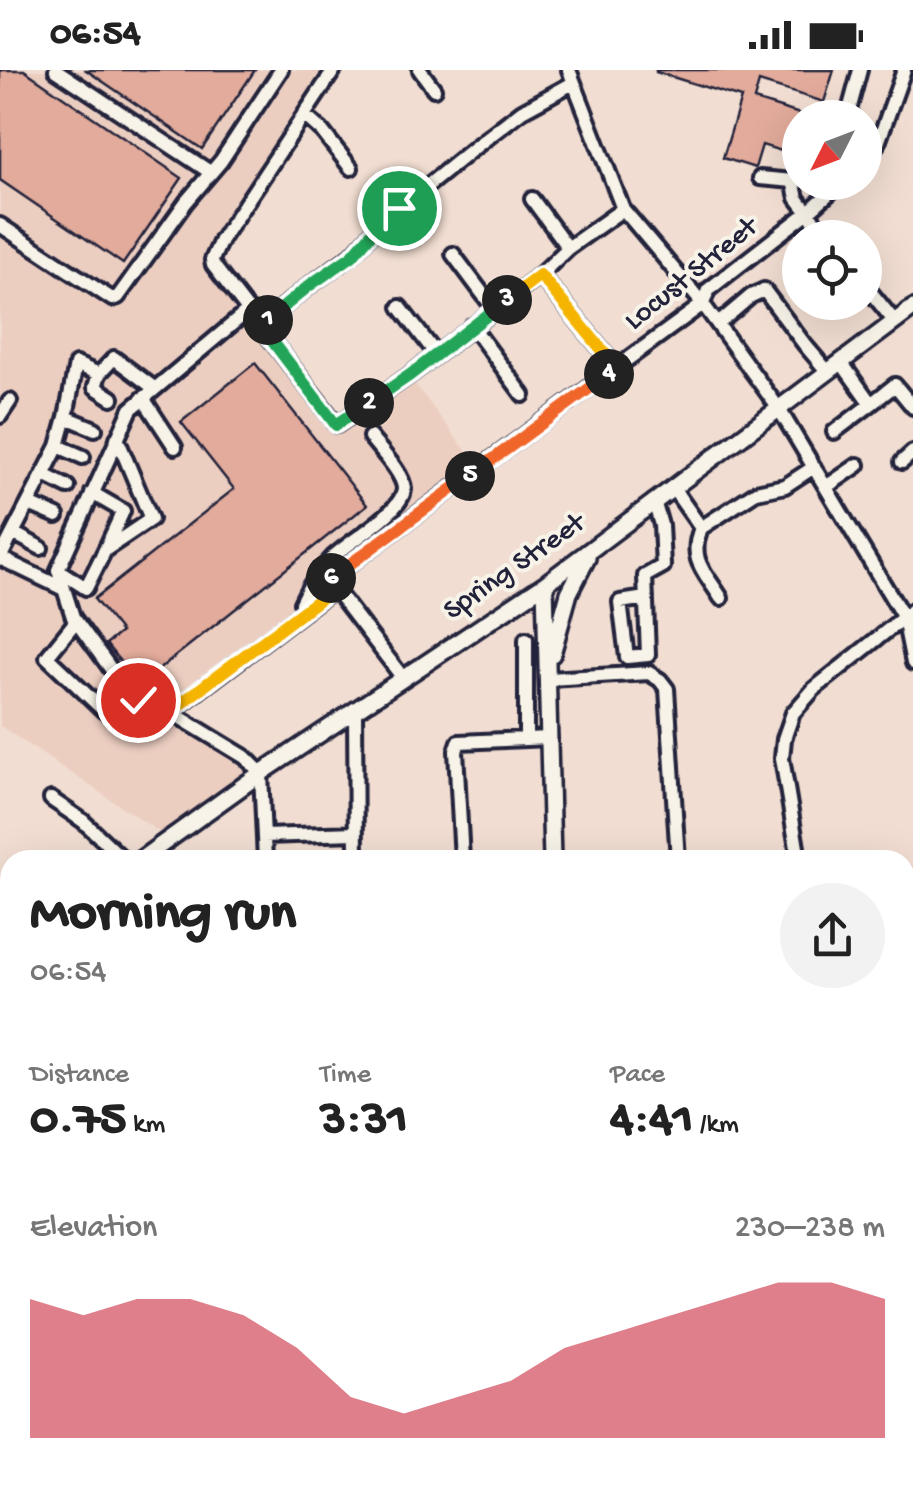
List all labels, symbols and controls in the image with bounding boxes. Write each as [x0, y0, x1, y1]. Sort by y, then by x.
text: 06:54 [50, 13, 141, 57]
north arrow [782, 100, 882, 200]
map controls [782, 100, 882, 320]
pin [357, 166, 442, 251]
icon: arrive [372, 181, 427, 236]
street label: Locust Street [618, 209, 768, 339]
button: locate [782, 220, 882, 320]
pin: 3 [482, 275, 532, 325]
text: 3 [500, 283, 514, 316]
pin: 1 [243, 295, 293, 345]
text: 1 [262, 303, 274, 336]
pin: 4 [584, 349, 634, 399]
text: 4 [602, 357, 616, 390]
pin: 2 [344, 378, 394, 428]
text: 2 [362, 386, 376, 419]
pin: 5 [445, 451, 495, 501]
text: 5 [463, 459, 477, 492]
street label: Spring Street [438, 505, 595, 629]
pin: 6 [306, 553, 356, 603]
text: 6 [324, 561, 338, 594]
pin [96, 658, 181, 743]
icon: check [111, 673, 166, 728]
button: share [780, 883, 885, 988]
text: Morning run [30, 884, 296, 948]
text: 06:54 [30, 954, 106, 992]
text: Distance [30, 1059, 129, 1092]
text: Time [320, 1059, 371, 1092]
text: Pace [610, 1059, 665, 1092]
text: 0.75 [30, 1092, 126, 1151]
text: 3:31 [320, 1092, 408, 1151]
text: 4:41 [610, 1092, 693, 1151]
text: km [126, 1109, 165, 1142]
text: /km [693, 1109, 739, 1142]
text: Elevation [30, 1210, 157, 1248]
text: 230–238 m [735, 1210, 885, 1248]

